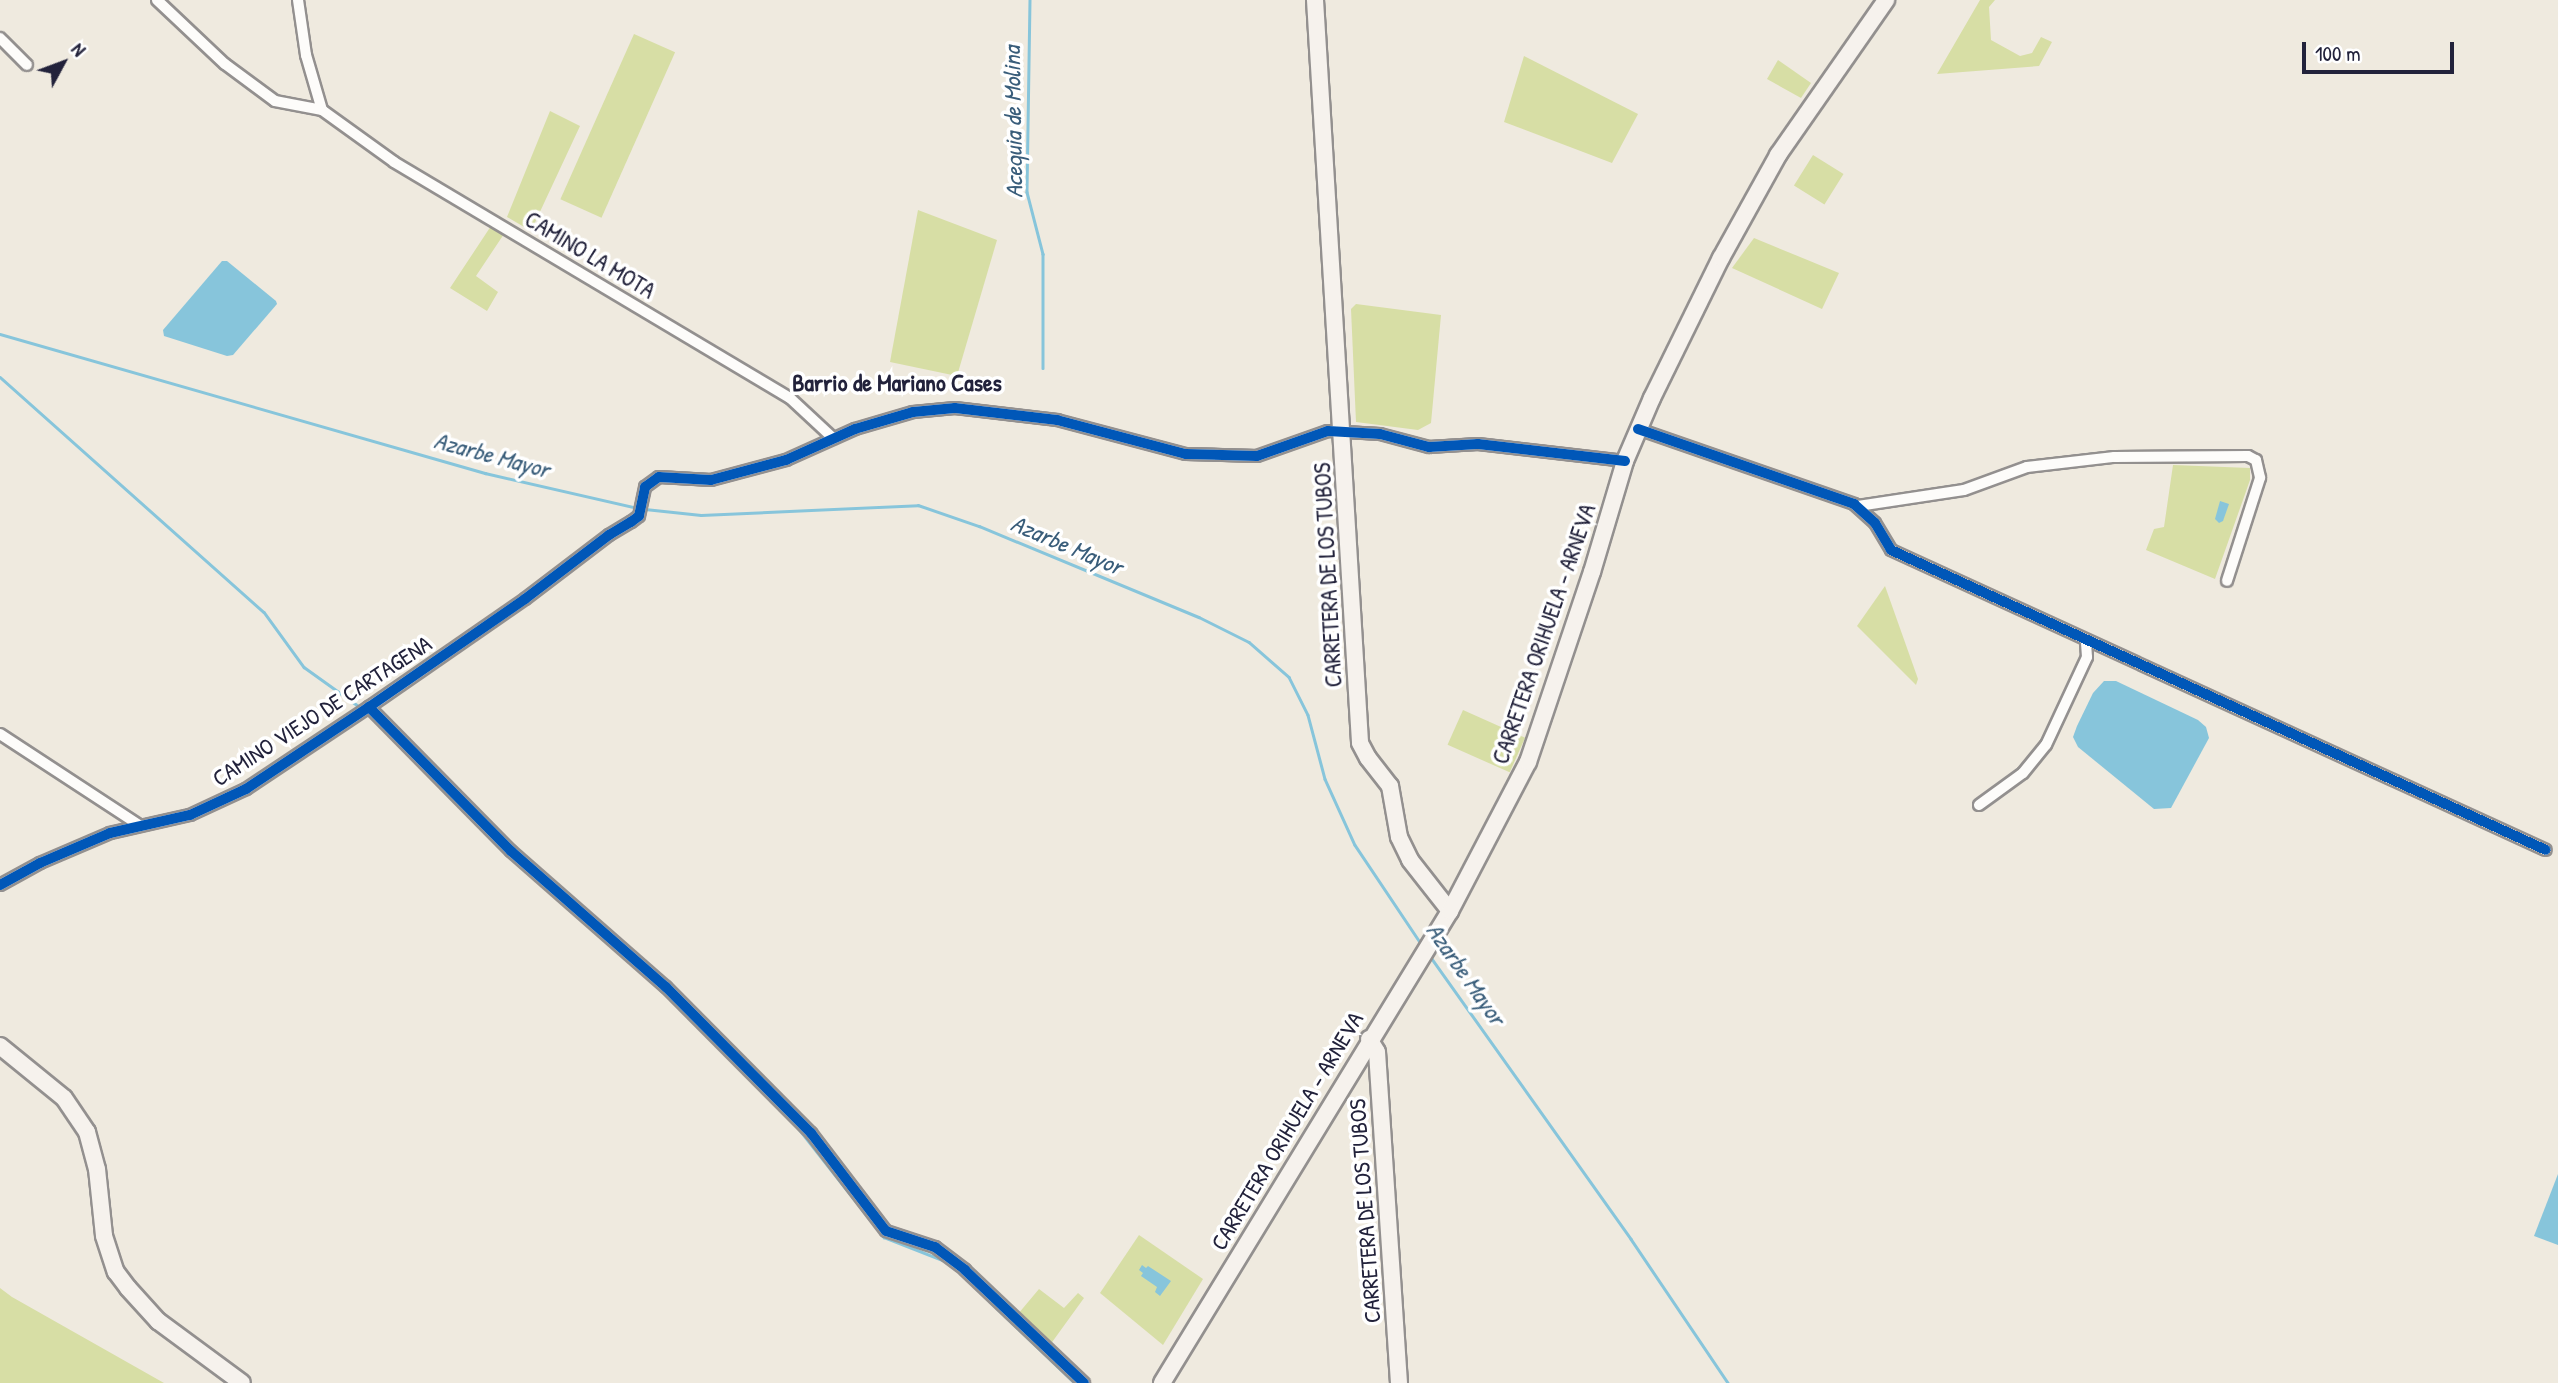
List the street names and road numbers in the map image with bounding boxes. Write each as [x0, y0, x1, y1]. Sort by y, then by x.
street label: CAMINO LA MOTA [520, 205, 660, 305]
street label: CARRETERA DE LOS TUBOS [1308, 462, 1348, 688]
street label: CARRETERA ORIHUELA - ARNEVA [1487, 501, 1601, 767]
street label: CAMINO VIEJO DE CARTAGENA [207, 630, 437, 792]
street label: CARRETERA ORIHUELA - ARNEVA [1205, 1007, 1369, 1255]
street label: CARRETERA DE LOS TUBOS [1343, 1098, 1387, 1324]

